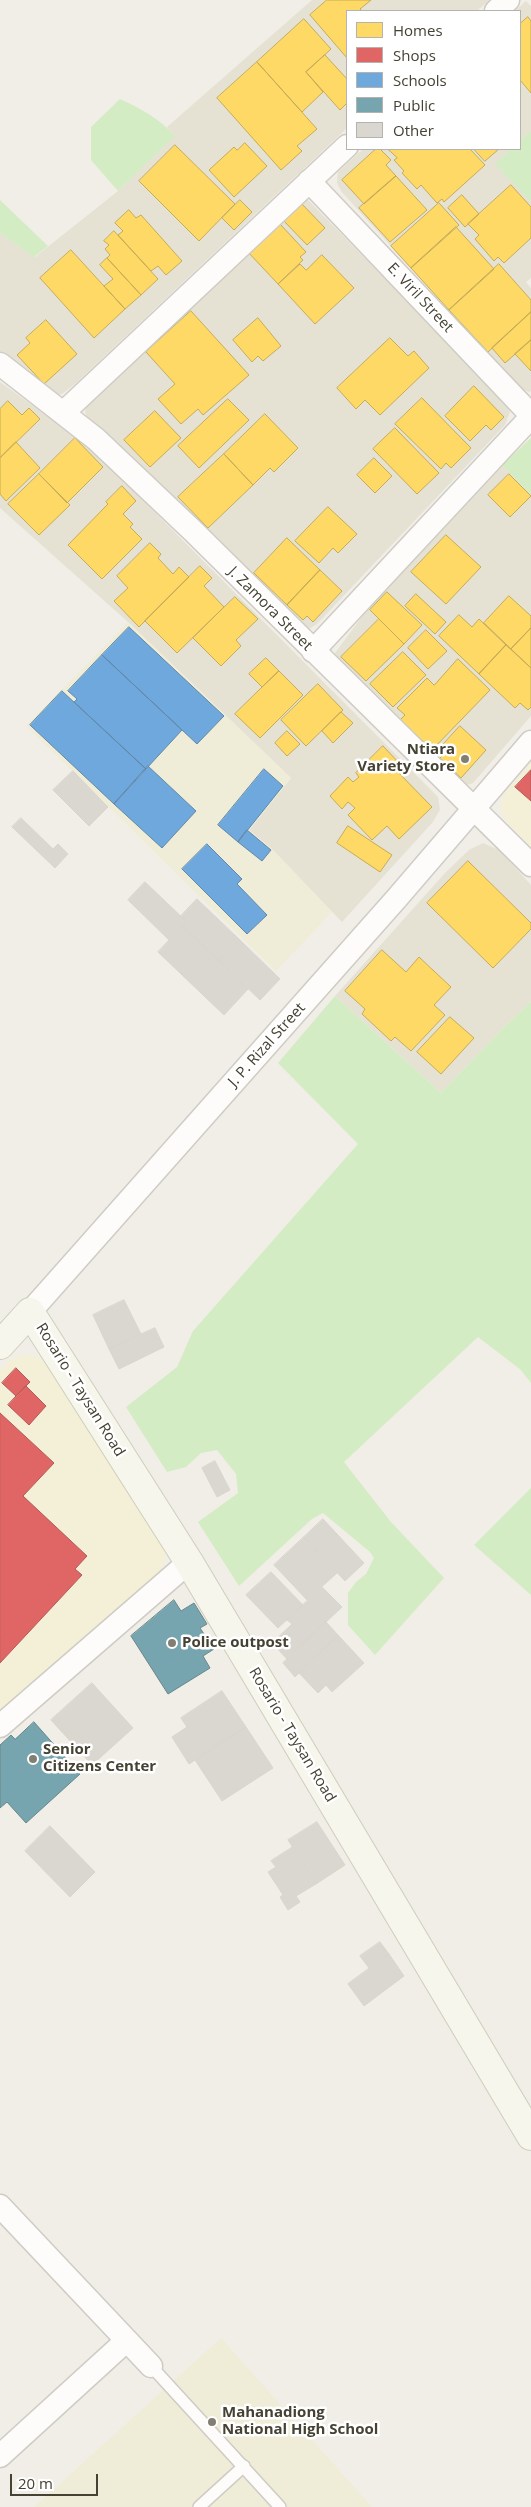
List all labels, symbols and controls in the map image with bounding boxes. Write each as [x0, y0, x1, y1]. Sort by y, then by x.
legend [346, 10, 521, 150]
text: Homes [393, 20, 443, 40]
text: Shops [393, 45, 436, 65]
text: Schools [393, 70, 447, 90]
text: Public [393, 95, 435, 115]
text: Other [393, 120, 434, 140]
street label: E. Viril Street [383, 260, 457, 336]
street label: J. Zamora Street [224, 563, 316, 655]
place label: Ntiara Variety Store [357, 741, 455, 776]
marker: Ntiara Variety Store [459, 753, 471, 765]
street label: J. P. Rizal Street [225, 999, 309, 1091]
street label: Rosario - Taysan Road [32, 1320, 128, 1460]
place label: Police outpost [182, 1634, 289, 1652]
marker: Police outpost [166, 1637, 178, 1649]
street label: Rosario - Taysan Road [245, 1664, 339, 1806]
place label: Senior Citizens Center [43, 1741, 156, 1776]
marker: Senior Citizens Center [27, 1753, 39, 1765]
place label: Mahanadiong National High School [222, 2404, 378, 2439]
marker: Mahanadiong National High School [206, 2416, 218, 2428]
scale bar [12, 2464, 100, 2496]
text: 20 m [18, 2473, 53, 2493]

